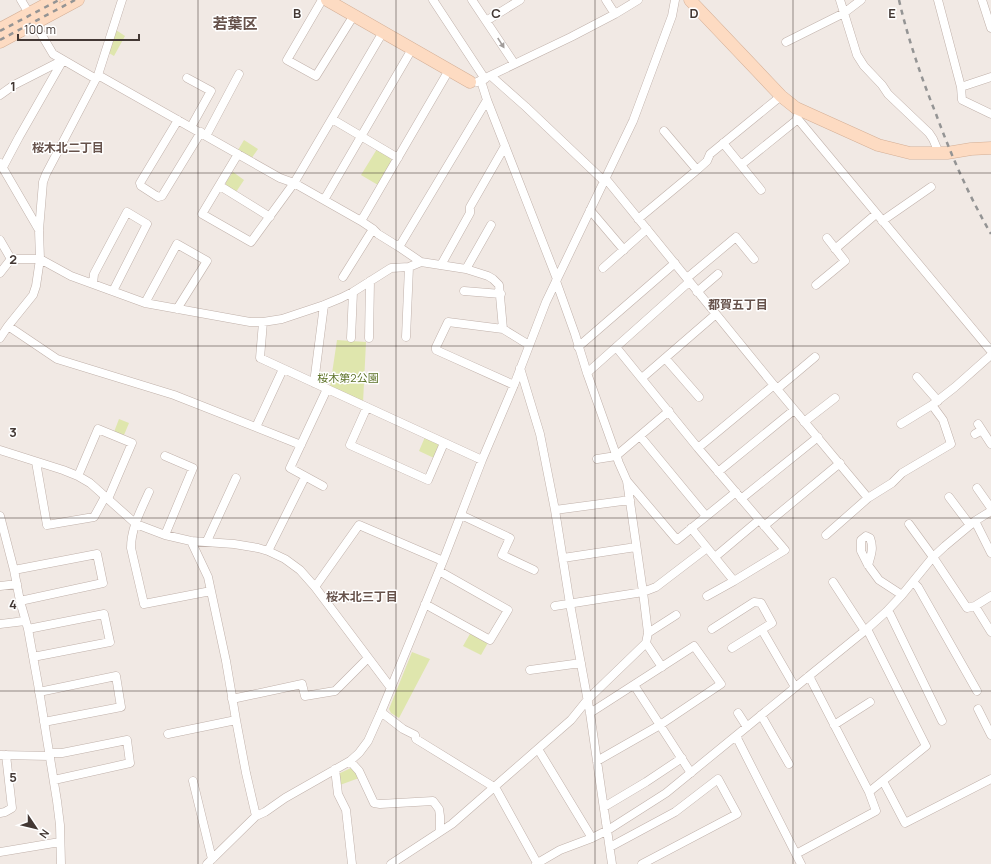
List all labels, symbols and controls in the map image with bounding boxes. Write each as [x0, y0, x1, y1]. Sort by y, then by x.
text: B [293, 4, 301, 22]
text: C [491, 4, 501, 22]
text: D [689, 4, 699, 22]
text: E [888, 4, 896, 22]
district label: 若葉区 [212, 13, 258, 34]
scale bar [18, 16, 139, 42]
text: 100 m [24, 21, 56, 38]
one-way arrow [497, 38, 505, 48]
text: 1 [10, 77, 16, 95]
district label: 桜木北二丁目 [32, 139, 104, 156]
text: 2 [9, 250, 17, 268]
district label: 都賀五丁目 [708, 296, 768, 313]
park label: 桜木第2公園 [317, 370, 379, 385]
text: 3 [9, 423, 17, 441]
district label: 桜木北三丁目 [326, 588, 398, 605]
text: 4 [9, 595, 17, 613]
text: 5 [9, 768, 17, 786]
north arrow [16, 808, 56, 848]
text: N [36, 826, 53, 842]

